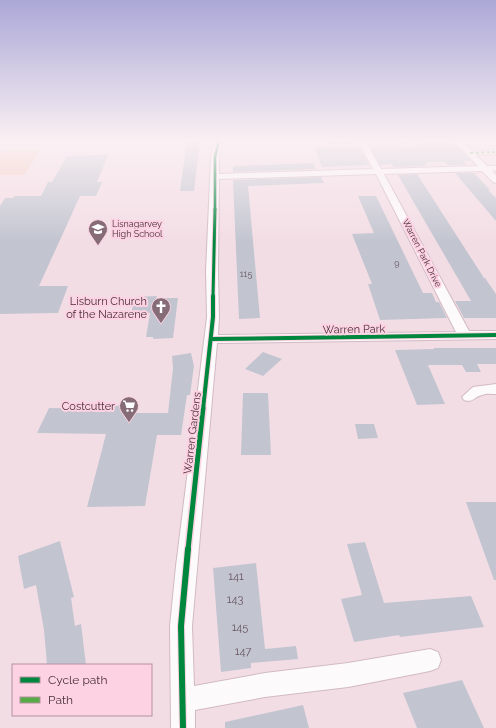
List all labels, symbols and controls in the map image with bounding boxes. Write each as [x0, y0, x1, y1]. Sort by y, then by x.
street label: Warren Park Drive [401, 217, 444, 289]
school or university icon: Lisnagarvey High School [87, 218, 109, 246]
place label: Lisnagarvey High School [112, 219, 163, 239]
house number: 9 [394, 258, 400, 268]
house number: 115 [240, 269, 252, 279]
place label: Lisburn Church of the Nazarene [66, 295, 148, 321]
church icon: Lisburn Church of the Nazarene [150, 296, 172, 324]
street label: Warren Park [323, 322, 386, 337]
street label: Warren Gardens [181, 391, 204, 475]
supermarket icon: Costcutter [118, 395, 140, 423]
place label: Costcutter [62, 400, 115, 413]
house number: 141 [228, 570, 244, 583]
house number: 143 [227, 593, 243, 606]
house number: 145 [232, 621, 248, 634]
house number: 147 [235, 645, 251, 658]
legend [12, 664, 152, 716]
text: Cycle path [48, 673, 107, 687]
text: Path [48, 693, 73, 707]

